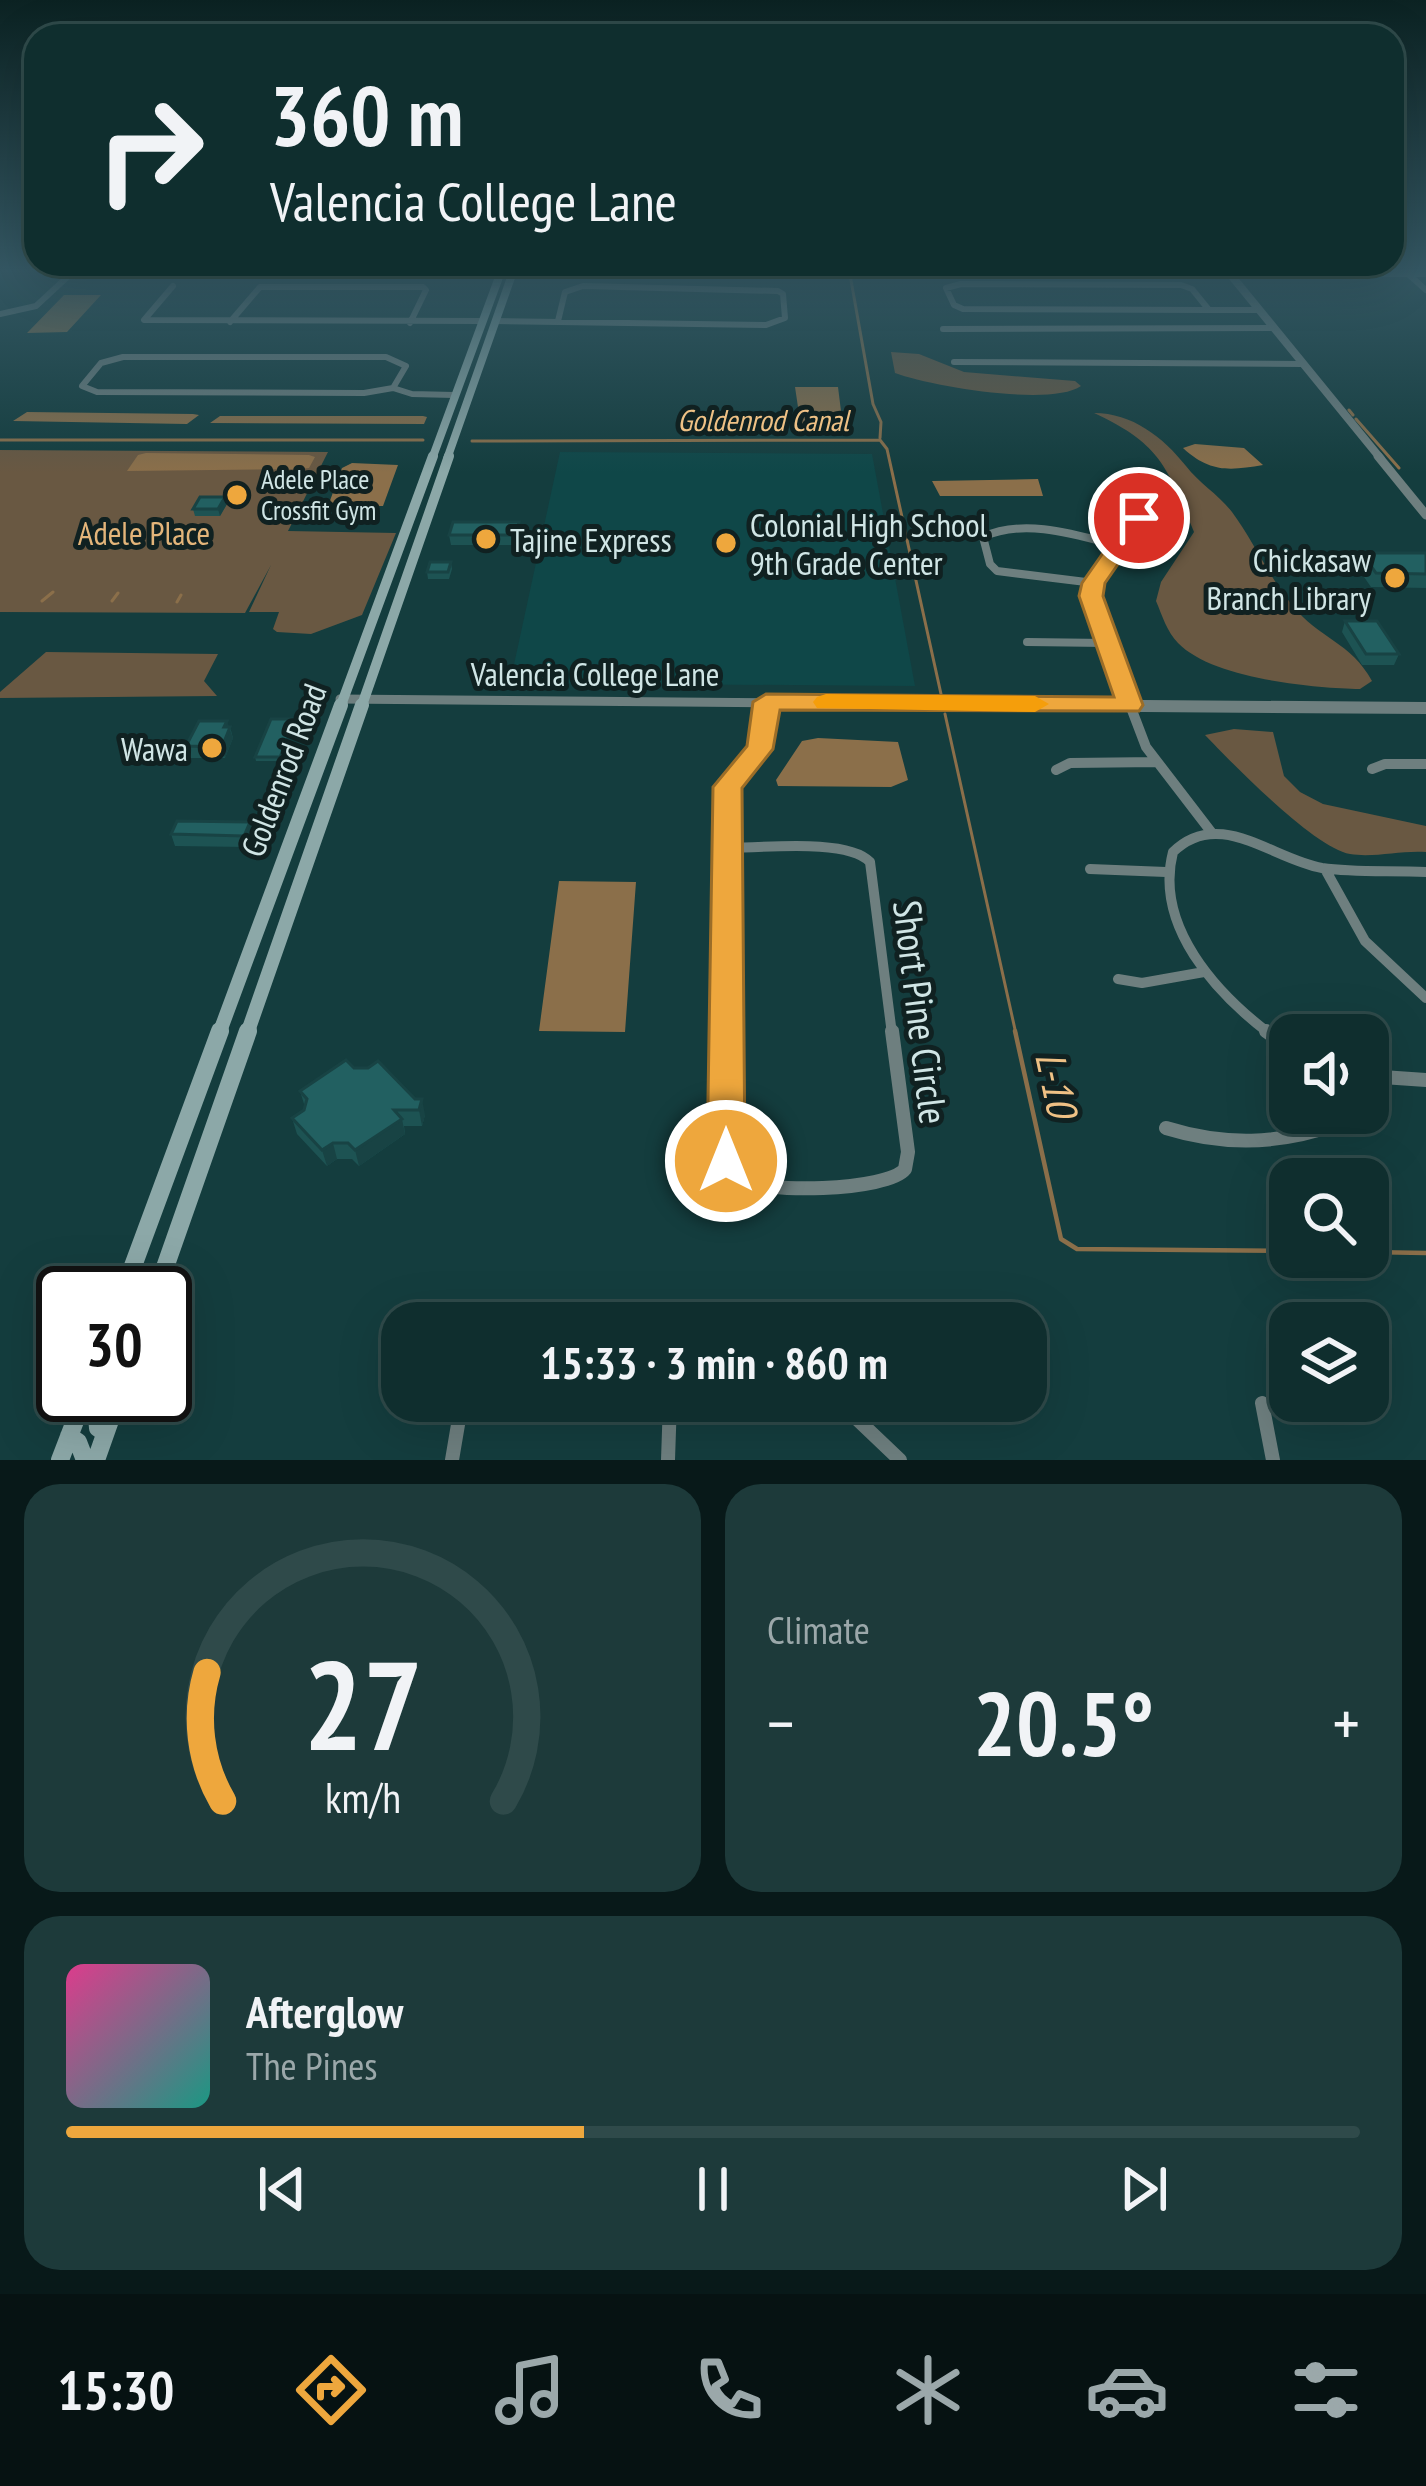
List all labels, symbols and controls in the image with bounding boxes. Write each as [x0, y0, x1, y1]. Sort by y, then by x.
text: 360 m [270, 60, 463, 169]
icon: right [72, 72, 228, 228]
text: Valencia College Lane [270, 166, 677, 236]
water label: Goldenrod Canal [677, 400, 852, 439]
place label: Adele Place Crossfit Gym [261, 462, 376, 527]
pin [1088, 467, 1190, 569]
marker: Adele Place Crossfit Gym [224, 482, 250, 508]
icon: arrive [1106, 485, 1172, 551]
place label: Colonial High School 9th Grade Center [750, 503, 987, 584]
park label: Adele Place [78, 511, 210, 554]
place label: Tajine Express [510, 518, 672, 561]
marker: Tajine Express [473, 526, 499, 552]
marker: Colonial High School 9th Grade Center [713, 530, 739, 556]
place label: Chickasaw Branch Library [1207, 538, 1372, 619]
marker: Chickasaw Branch Library [1382, 565, 1408, 591]
street label: Valencia College Lane [470, 652, 719, 695]
street label: Goldenrod Road [230, 678, 336, 862]
place label: Wawa [121, 727, 188, 770]
marker: Wawa [199, 735, 225, 761]
street label: Short Pine Circle [882, 897, 960, 1127]
map controls [1269, 1014, 1389, 1422]
button: sound [1269, 1014, 1389, 1134]
water label: L-10 [1023, 1047, 1091, 1125]
position arrow [663, 1098, 789, 1224]
button: search [1269, 1158, 1389, 1278]
speed limit sign: 30 [36, 1266, 192, 1422]
button: layers [1269, 1302, 1389, 1422]
text: 15:33 · 3 min · 860 m [540, 1333, 888, 1391]
text: Climate [767, 1604, 870, 1655]
text: 27 [303, 1623, 422, 1784]
text: 20.5° [973, 1664, 1154, 1781]
text: − [767, 1680, 794, 1765]
text: + [1333, 1680, 1360, 1765]
text: km/h [324, 1769, 401, 1825]
text: Afterglow [246, 1982, 403, 2040]
text: The Pines [246, 2040, 377, 2091]
icon: previous [249, 2156, 315, 2222]
icon: pause [680, 2156, 746, 2222]
icon: next [1111, 2156, 1177, 2222]
icon: directions [289, 2348, 373, 2432]
icon: music [488, 2348, 572, 2432]
icon: phone [687, 2348, 771, 2432]
icon: climate [886, 2348, 970, 2432]
icon: car [1085, 2348, 1169, 2432]
icon: filters [1284, 2348, 1368, 2432]
text: 15:30 [58, 2355, 174, 2425]

